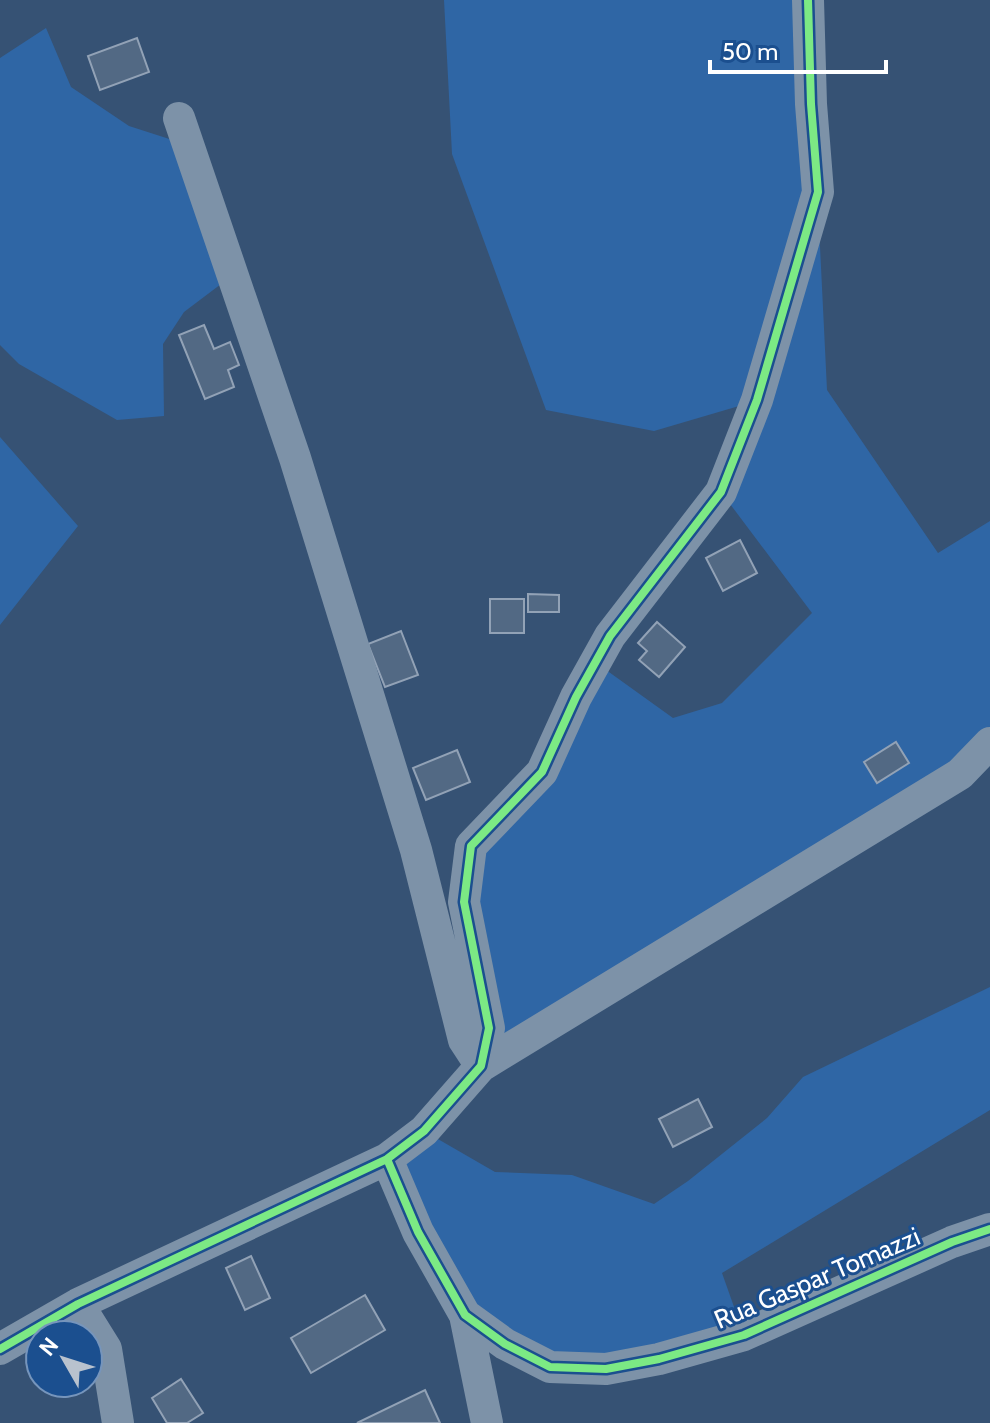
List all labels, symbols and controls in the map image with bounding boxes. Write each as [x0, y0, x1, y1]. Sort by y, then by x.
scale bar [710, 24, 886, 74]
text: 50 m [722, 37, 778, 66]
street label: Rua Gaspar Tomazzi [709, 1220, 925, 1336]
north arrow [24, 1319, 104, 1399]
text: N [33, 1332, 64, 1361]

